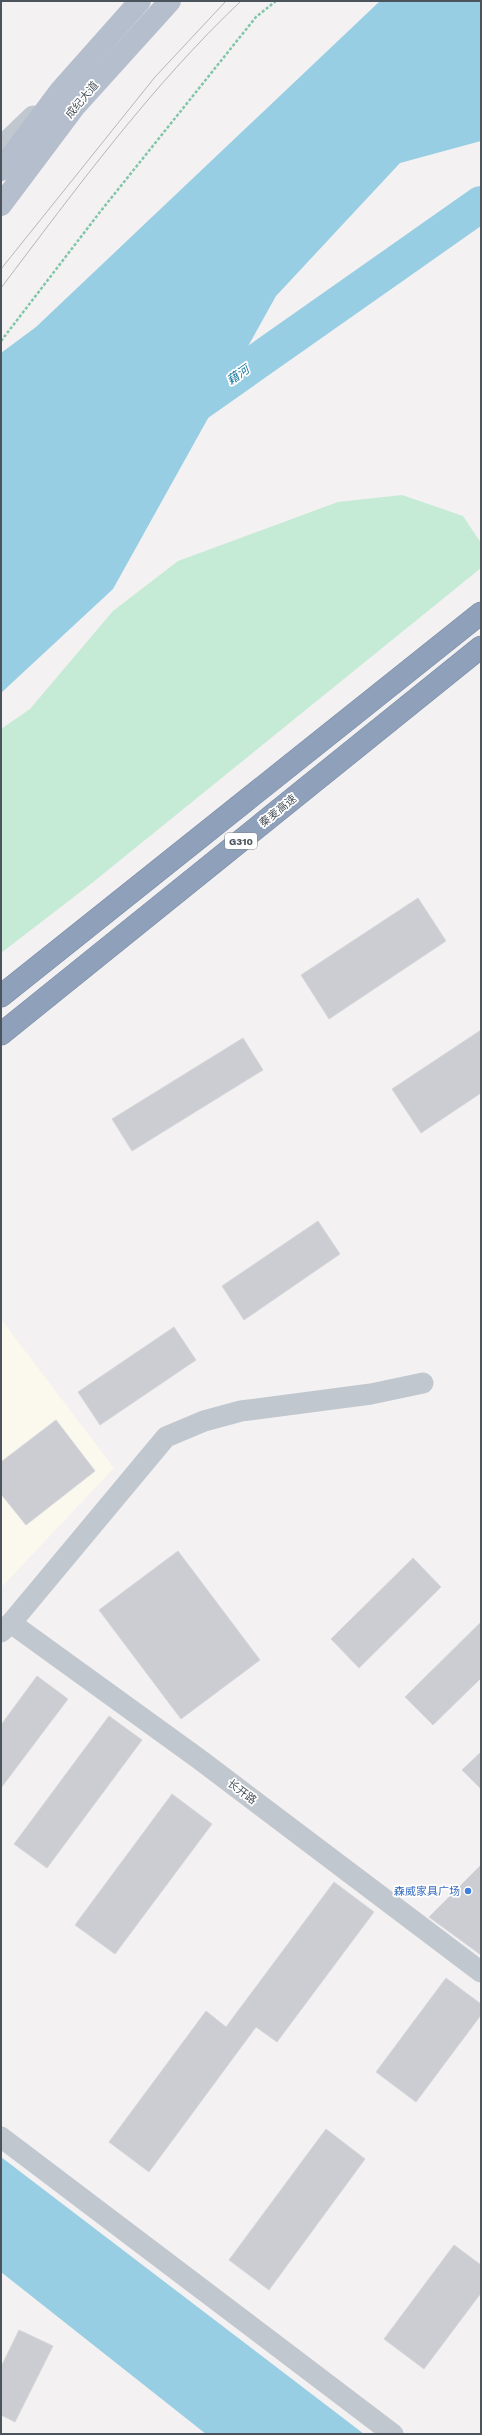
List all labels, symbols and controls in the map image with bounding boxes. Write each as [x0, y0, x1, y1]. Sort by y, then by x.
street label: 成纪大道 [63, 79, 101, 121]
water label: 藉河 [224, 361, 253, 388]
street label: 秦麦高速 [257, 792, 299, 830]
road number: G310 [225, 833, 257, 849]
street label: 长开路 [225, 1777, 259, 1807]
place label: 森威家具广场 [394, 1885, 460, 1898]
marker: 森威家具广场 [463, 1886, 473, 1896]

